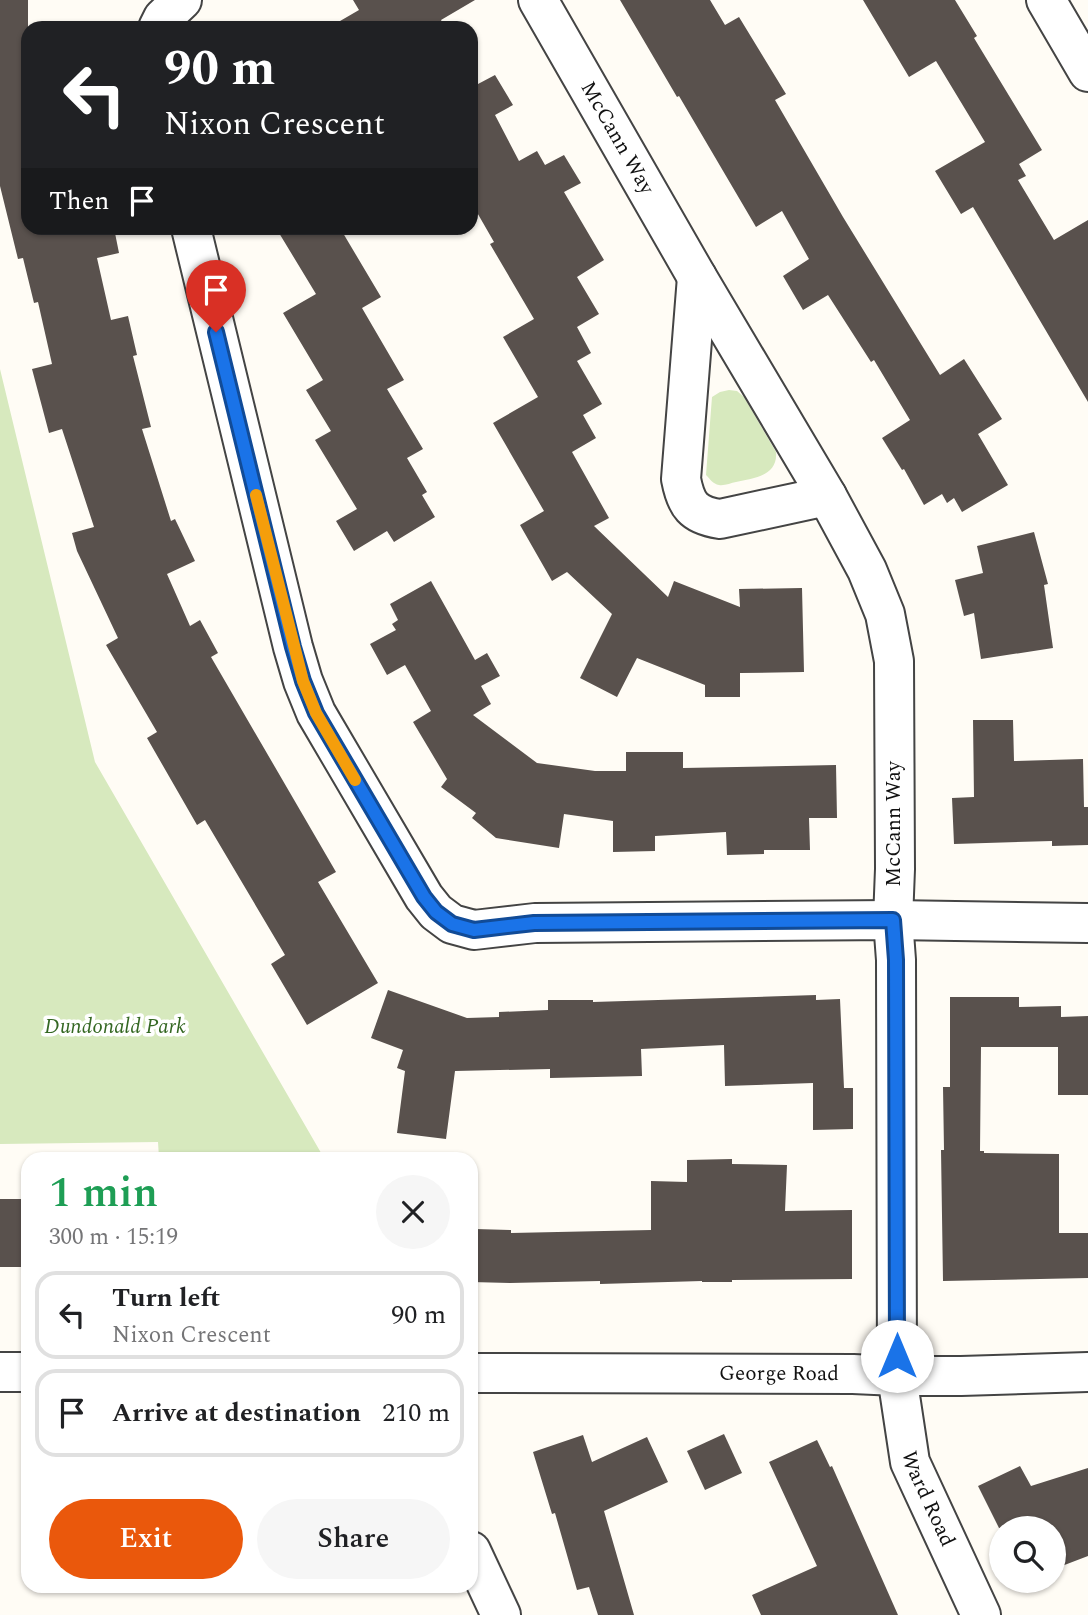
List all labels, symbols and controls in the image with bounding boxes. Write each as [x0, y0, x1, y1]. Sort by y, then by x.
text: 90 m [164, 32, 275, 107]
icon: left [49, 49, 140, 140]
street label: McCann Way [572, 75, 663, 201]
text: Nixon Crescent [164, 100, 385, 149]
text: Then [49, 181, 109, 221]
icon: arrive [123, 182, 161, 220]
pin [186, 260, 246, 332]
icon: arrive [197, 271, 235, 309]
street label: McCann Way [878, 760, 910, 887]
park label: Dundonald Park [44, 1011, 186, 1043]
text: 1 min [49, 1162, 158, 1225]
button: close [376, 1175, 450, 1249]
text: 300 m · 15:19 [49, 1220, 178, 1255]
text: Turn left [112, 1278, 220, 1318]
text: 90 m [391, 1295, 446, 1335]
icon: left [53, 1296, 91, 1334]
text: Nixon Crescent [112, 1318, 271, 1353]
position arrow [860, 1319, 934, 1393]
street label: George Road [719, 1358, 839, 1390]
text: Arrive at destination [112, 1393, 361, 1433]
text: 210 m [382, 1393, 450, 1433]
icon: arrive [53, 1394, 91, 1432]
street label: Ward Road [892, 1448, 963, 1552]
button: Exit [49, 1499, 243, 1579]
button: Share [257, 1499, 450, 1579]
map controls [989, 1516, 1066, 1593]
button: search [989, 1516, 1066, 1593]

